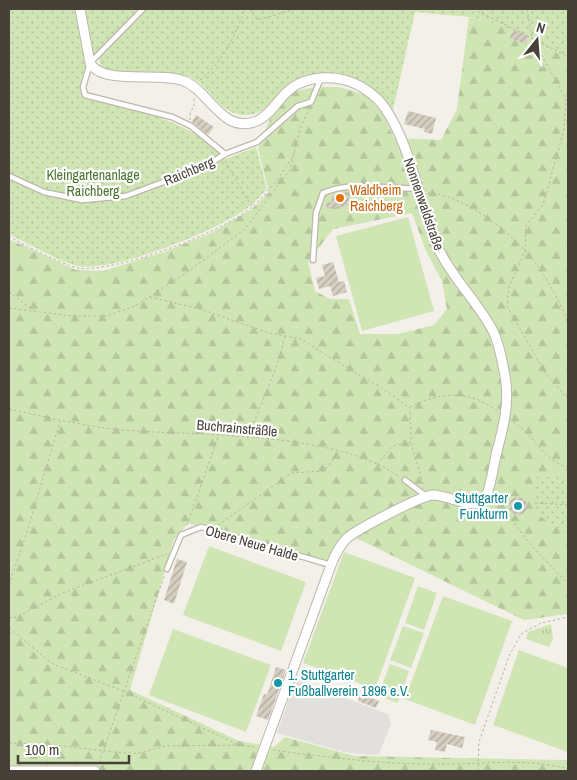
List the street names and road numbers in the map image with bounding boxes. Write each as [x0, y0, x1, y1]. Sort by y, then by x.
street label: Raichberg [161, 152, 217, 190]
street label: Nonnenwaldstraße [400, 156, 448, 252]
street label: Buchrainsträßle [196, 416, 278, 440]
street label: Obere Neue Halde [204, 521, 300, 565]

